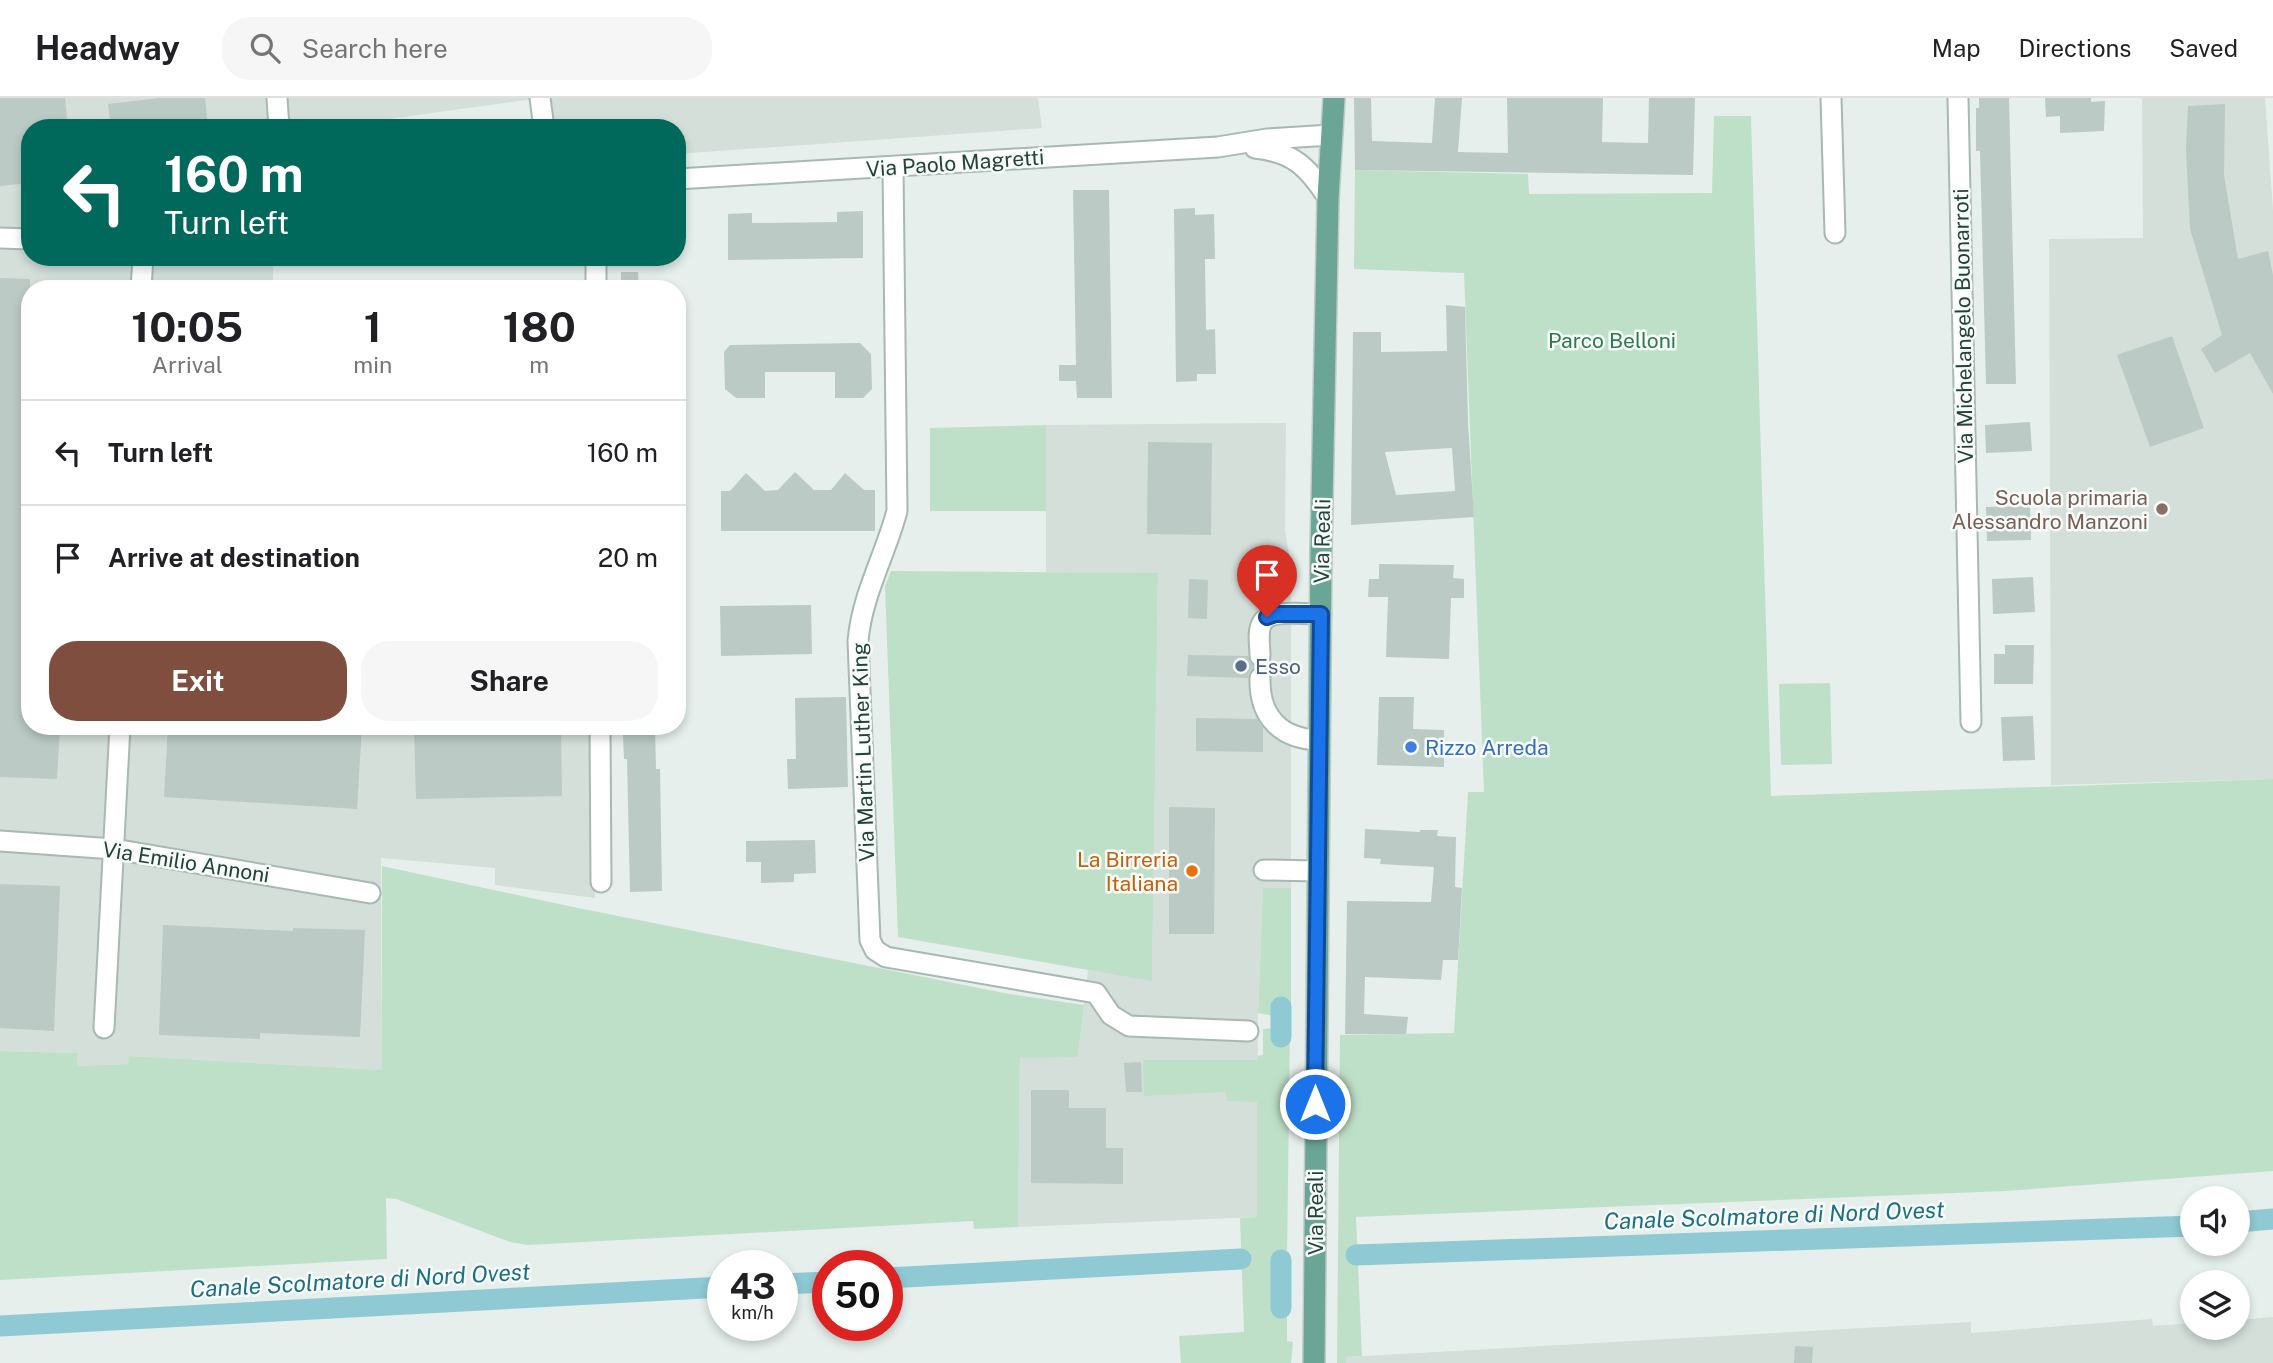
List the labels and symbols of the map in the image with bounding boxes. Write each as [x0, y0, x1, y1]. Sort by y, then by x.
street label: Via Paolo Magretti [865, 144, 1045, 182]
street label: Via Michelangelo Buonarroti [1948, 188, 1978, 464]
park label: Parco Belloni [1548, 328, 1676, 353]
place label: Scuola primaria Alessandro Manzoni [1951, 485, 2148, 534]
street label: Via Reali [1309, 498, 1335, 584]
marker: Scuola primaria Alessandro Manzoni [2154, 501, 2170, 517]
pin [1237, 545, 1297, 617]
street label: Via Martin Luther King [847, 642, 879, 862]
place label: Esso [1255, 654, 1301, 679]
marker: Esso [1233, 658, 1249, 674]
place label: Rizzo Arreda [1425, 735, 1549, 760]
marker: Rizzo Arreda [1403, 739, 1419, 755]
street label: Via Emilio Annoni [101, 836, 271, 888]
place label: La Birreria Italiana [1077, 847, 1178, 896]
marker: La Birreria Italiana [1184, 863, 1200, 879]
position arrow [1278, 1067, 1352, 1141]
street label: Via Reali [1303, 1171, 1328, 1255]
water label: Canale Scolmatore di Nord Ovest [1603, 1196, 1945, 1234]
speed limit sign: 50 [812, 1250, 903, 1341]
water label: Canale Scolmatore di Nord Ovest [189, 1258, 531, 1302]

